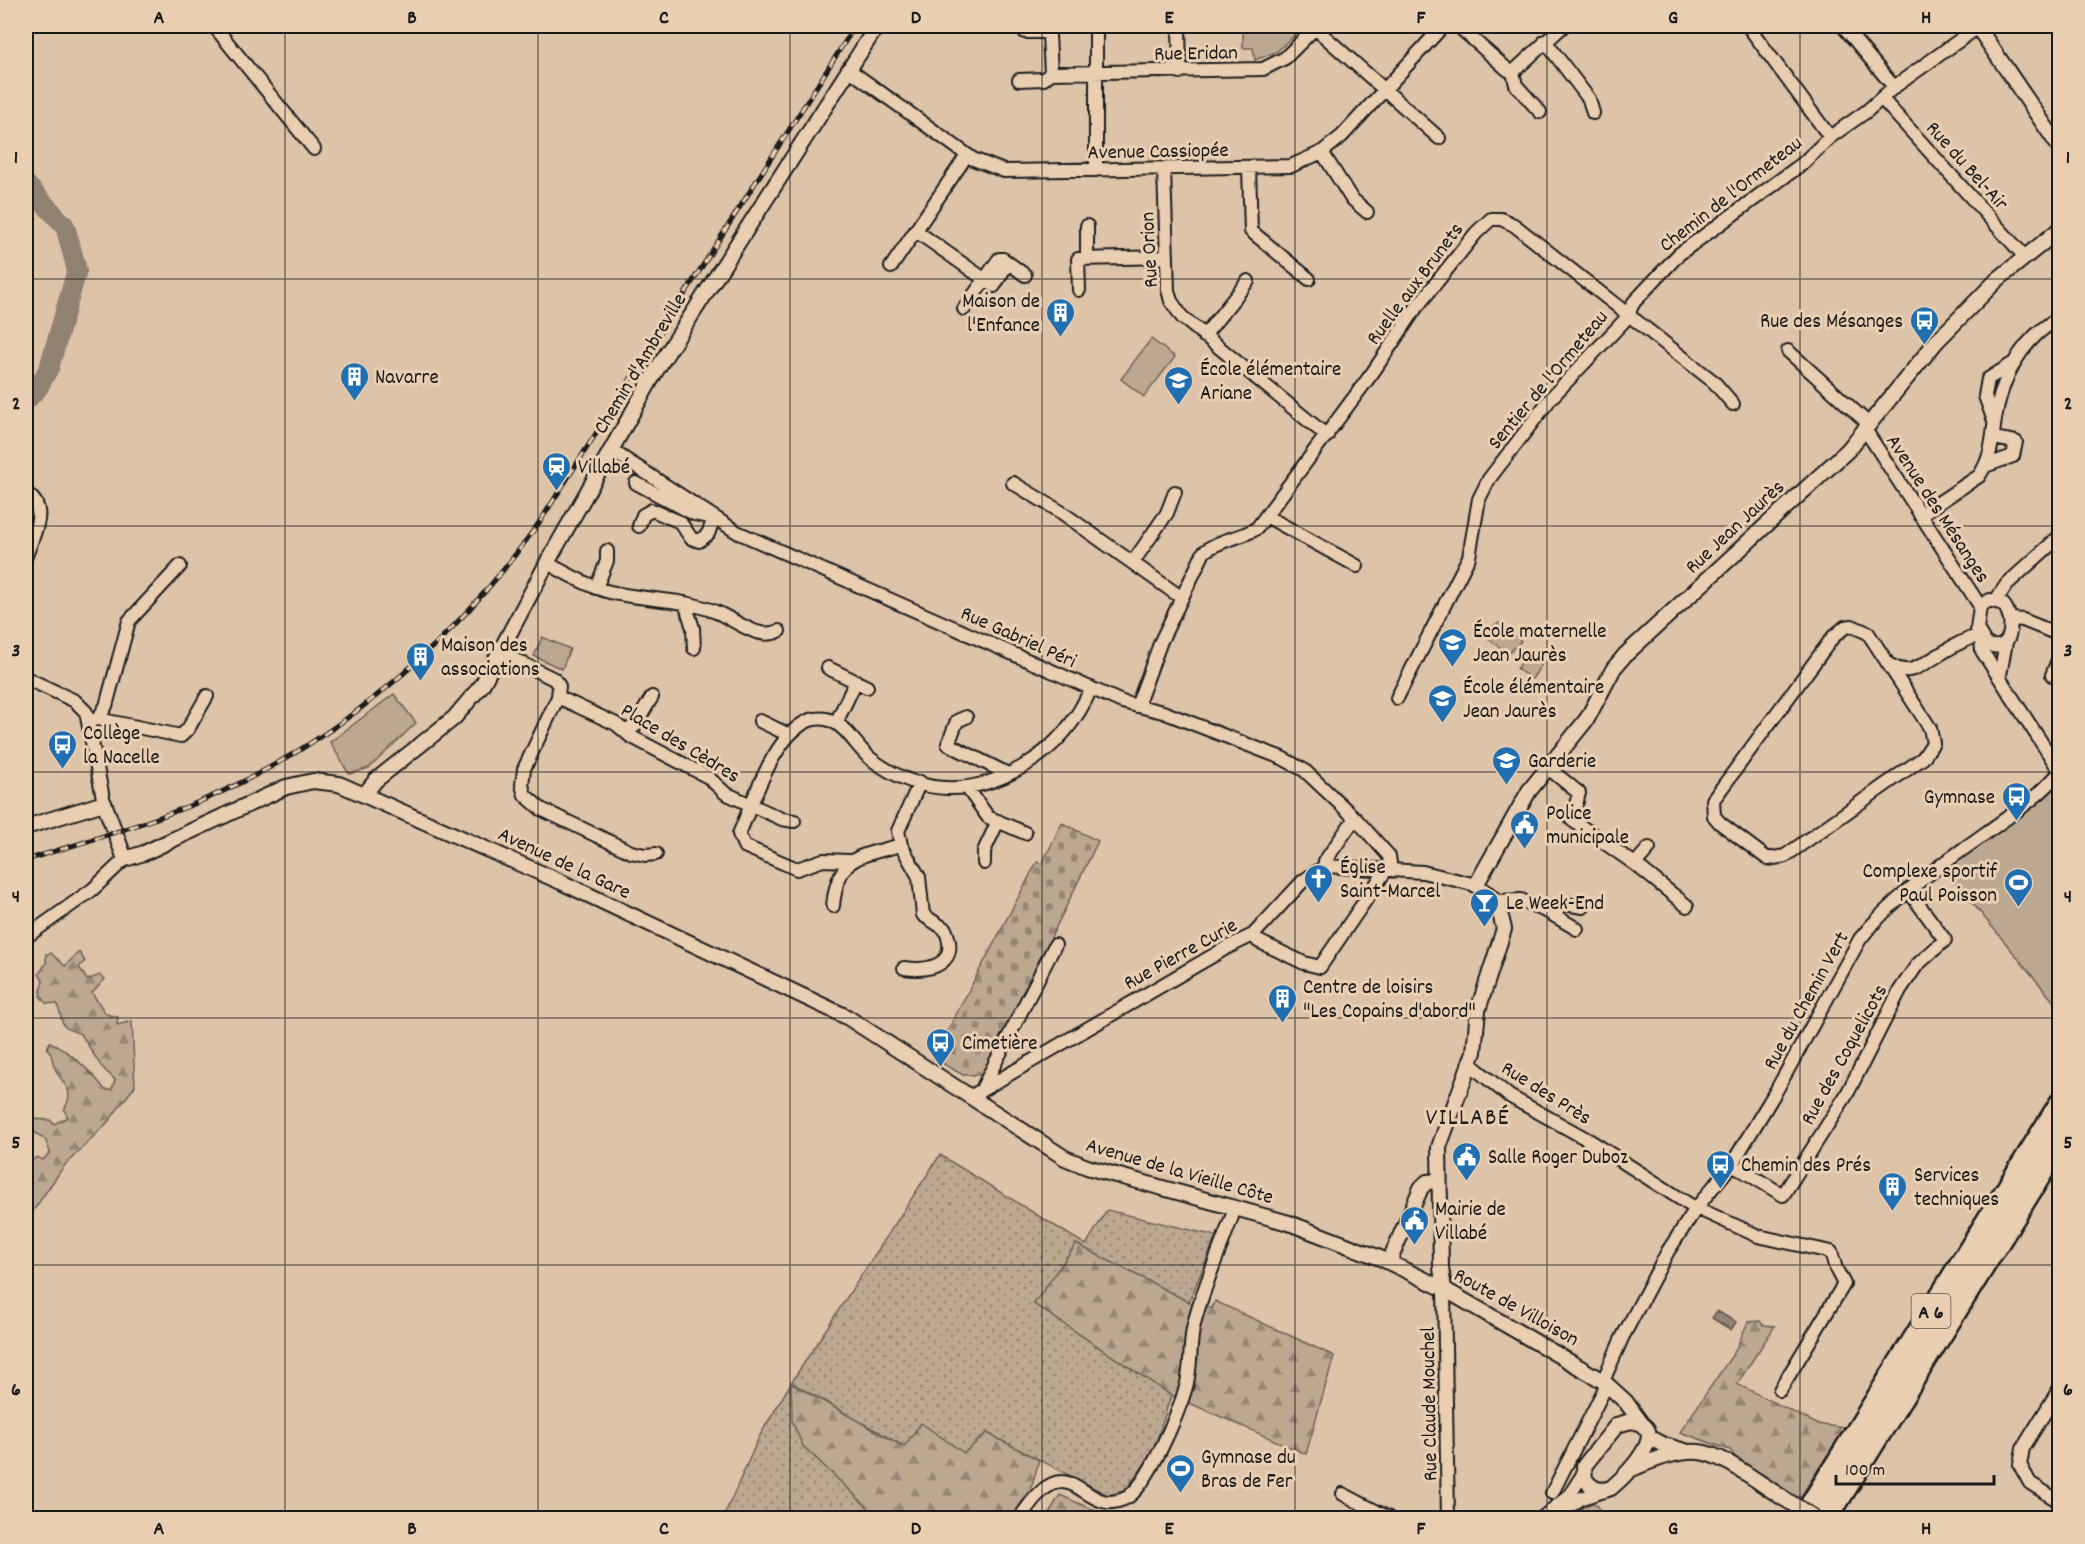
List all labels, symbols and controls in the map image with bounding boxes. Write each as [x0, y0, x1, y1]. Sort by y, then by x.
text: A [154, 5, 165, 33]
text: B [407, 5, 417, 33]
text: C [659, 5, 669, 33]
text: D [911, 5, 922, 33]
text: E [1164, 5, 1174, 33]
text: F [1417, 5, 1427, 33]
text: G [1668, 5, 1678, 33]
text: H [1921, 5, 1931, 33]
street label: Rue Eridan [1154, 39, 1238, 71]
street label: Rue du Bel-Air [1917, 116, 2014, 219]
street label: Chemin de l'Ormeteau [1654, 130, 1810, 261]
street label: Avenue Cassiopée [1087, 137, 1229, 169]
text: 1 [14, 145, 18, 173]
text: 1 [2066, 145, 2070, 173]
street label: Rue Orion [1134, 211, 1168, 289]
street label: Ruelle aux Brunets [1360, 217, 1472, 352]
street label: Chemin d'Ambreville [588, 288, 696, 441]
place label: Maison de l'Enfance [962, 288, 1040, 342]
building icon: Maison de l'Enfance [1045, 296, 1077, 338]
bus stop icon: Rue des Mésanges [1908, 304, 1940, 346]
street label: Sentier de l'Ormeteau [1482, 305, 1617, 457]
place label: Rue des Mésanges [1760, 308, 1903, 338]
place label: École élémentaire Ariane [1200, 356, 1341, 410]
building icon: Navarre [338, 360, 370, 402]
place label: Navarre [375, 364, 439, 394]
school or university icon: École élémentaire Ariane [1163, 364, 1195, 406]
text: 2 [12, 391, 20, 419]
text: 2 [2064, 391, 2072, 419]
street label: Avenue des Mésanges [1877, 429, 1996, 590]
station icon: Villabé [541, 450, 573, 492]
place label: Villabé [578, 454, 630, 484]
street label: Rue Jean Jaurès [1679, 474, 1793, 582]
street label: Rue Gabriel Péri [955, 600, 1081, 678]
place label: École maternelle Jean Jaurès [1473, 618, 1607, 672]
school or university icon: École maternelle Jean Jaurès [1436, 626, 1468, 668]
place label: Maison des associations [441, 632, 540, 686]
text: 3 [12, 638, 20, 666]
text: 3 [2064, 638, 2072, 666]
building icon: Maison des associations [404, 640, 436, 682]
place label: École élémentaire Jean Jaurès [1463, 674, 1604, 728]
school or university icon: École élémentaire Jean Jaurès [1426, 682, 1458, 724]
street label: Place des Cèdres [614, 697, 745, 792]
place label: Collège la Nacelle [83, 720, 160, 774]
bus stop icon: Collège la Nacelle [46, 728, 78, 770]
school or university icon: Garderie [1491, 744, 1523, 786]
place label: Garderie [1528, 748, 1596, 778]
bus stop icon: Gymnase [2000, 780, 2032, 822]
place label: Gymnase [1924, 784, 1995, 814]
place label: Police municipale [1546, 800, 1629, 854]
public building icon: Police municipale [1509, 808, 1541, 850]
street label: Avenue de la Gare [492, 821, 635, 909]
place label: Église Saint-Marcel [1340, 854, 1440, 908]
place label: Complexe sportif Paul Poisson [1862, 858, 1998, 912]
church icon: Église Saint-Marcel [1303, 862, 1335, 904]
sports icon: Complexe sportif Paul Poisson [2002, 866, 2034, 908]
text: 4 [12, 884, 20, 912]
text: 4 [2064, 884, 2072, 912]
bar icon: Le Week-End [1469, 886, 1501, 928]
place label: Le Week-End [1506, 890, 1604, 920]
street label: Rue Pierre Curie [1119, 912, 1244, 999]
street label: Rue du Chemin Vert [1757, 927, 1858, 1076]
place label: Centre de loisirs "Les Copains d'abord" [1303, 974, 1476, 1028]
street label: Rue des Coquelicots [1795, 980, 1897, 1131]
building icon: Centre de loisirs "Les Copains d'abord" [1266, 982, 1298, 1024]
bus stop icon: Cimetière [925, 1026, 957, 1068]
place label: Cimetière [962, 1030, 1038, 1060]
street label: Rue des Près [1495, 1055, 1596, 1134]
district label: VILLABÉ [1426, 1102, 1510, 1136]
text: 5 [11, 1130, 21, 1158]
text: 5 [2063, 1130, 2073, 1158]
street label: Avenue de la Vieille Côte [1082, 1132, 1276, 1214]
public building icon: Salle Roger Duboz [1451, 1140, 1483, 1182]
place label: Salle Roger Duboz [1488, 1144, 1628, 1174]
bus stop icon: Chemin des Prés [1704, 1148, 1736, 1190]
place label: Chemin des Prés [1741, 1152, 1871, 1182]
place label: Services techniques [1914, 1162, 1999, 1216]
building icon: Services techniques [1877, 1170, 1909, 1212]
place label: Mairie de Villabé [1435, 1196, 1506, 1250]
public building icon: Mairie de Villabé [1398, 1204, 1430, 1246]
street label: Route de Villoison [1447, 1262, 1584, 1356]
road number: A 6 [1912, 1294, 1950, 1328]
street label: Rue Claude Mouchel [1415, 1326, 1447, 1481]
text: 6 [11, 1377, 21, 1405]
text: 6 [2063, 1377, 2073, 1405]
place label: Gymnase du Bras de Fer [1201, 1444, 1296, 1498]
scale bar [1836, 1448, 1994, 1486]
sports icon: Gymnase du Bras de Fer [1164, 1452, 1196, 1494]
text: 100 m [1845, 1459, 1885, 1484]
text: A [154, 1516, 165, 1544]
text: B [407, 1516, 417, 1544]
text: C [659, 1516, 669, 1544]
text: D [911, 1516, 922, 1544]
text: E [1164, 1516, 1174, 1544]
text: F [1417, 1516, 1427, 1544]
text: G [1668, 1516, 1678, 1544]
text: H [1921, 1516, 1931, 1544]

